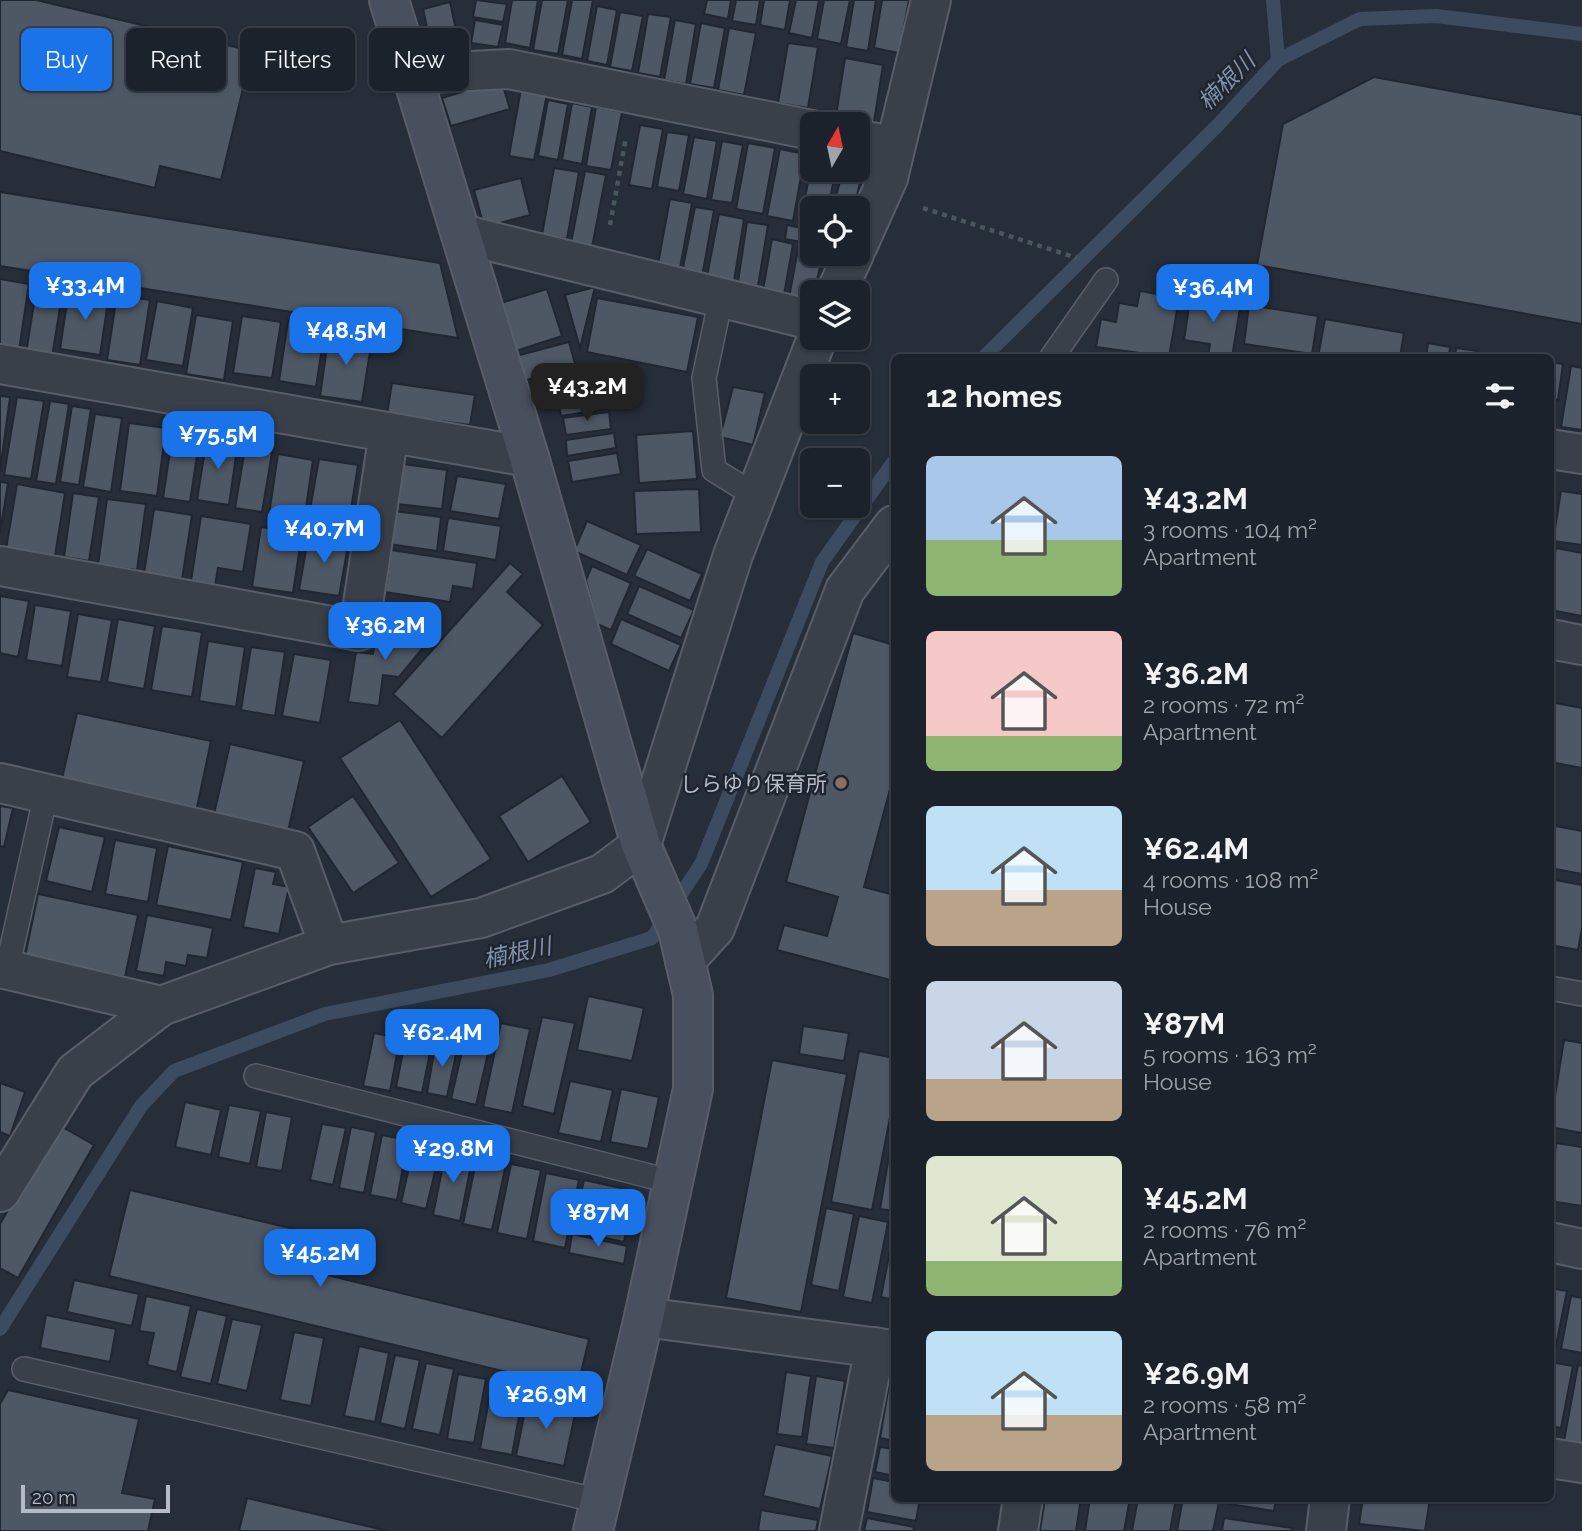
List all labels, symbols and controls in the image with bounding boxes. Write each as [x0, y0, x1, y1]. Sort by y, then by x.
chip: Buy [21, 28, 112, 91]
chip: Rent [126, 28, 226, 91]
chip: Filters [240, 28, 355, 91]
chip: New [369, 28, 469, 91]
water label: 楠根川 [1192, 45, 1262, 115]
north arrow [800, 112, 870, 182]
map controls [800, 112, 870, 518]
button: locate [800, 196, 870, 266]
pin: ¥33.4M [28, 262, 142, 322]
pin: ¥36.4M [1156, 264, 1270, 324]
text: ¥33.4M [45, 271, 125, 298]
text: ¥36.4M [1172, 273, 1254, 300]
button: layers [800, 280, 870, 350]
pin: ¥48.5M [289, 308, 403, 367]
text: ¥48.5M [305, 316, 387, 343]
pin: ¥43.2M [530, 364, 644, 423]
button: + [800, 364, 870, 434]
text: ¥43.2M [547, 372, 627, 399]
icon: filters [1481, 377, 1519, 415]
text: 12 homes [926, 379, 1062, 414]
pin: ¥75.5M [161, 412, 275, 471]
text: ¥75.5M [178, 420, 258, 447]
button: − [800, 448, 870, 518]
text: ¥43.2M [1143, 481, 1248, 516]
icon: home [982, 484, 1066, 568]
pin: ¥40.7M [267, 505, 381, 565]
text: ¥40.7M [283, 514, 365, 541]
text: 3 rooms · 104 m² [1143, 516, 1317, 543]
text: Apartment [1143, 543, 1257, 570]
pin: ¥36.2M [328, 602, 442, 662]
text: ¥36.2M [344, 611, 426, 638]
text: ¥36.2M [1143, 656, 1249, 691]
icon: home [982, 659, 1066, 743]
text: 2 rooms · 72 m² [1143, 691, 1304, 718]
text: Apartment [1143, 718, 1257, 745]
place label: しらゆり保育所 [680, 771, 827, 796]
marker: しらゆり保育所 [833, 775, 849, 791]
text: ¥62.4M [1143, 831, 1249, 866]
icon: home [982, 834, 1066, 918]
text: 4 rooms · 108 m² [1143, 866, 1318, 893]
text: House [1143, 893, 1212, 920]
water label: 楠根川 [480, 931, 556, 972]
text: ¥87M [1143, 1006, 1225, 1041]
icon: home [982, 1009, 1066, 1093]
pin: ¥62.4M [385, 1010, 499, 1069]
text: ¥62.4M [401, 1018, 483, 1045]
text: 5 rooms · 163 m² [1143, 1041, 1317, 1068]
text: House [1143, 1068, 1212, 1095]
pin: ¥29.8M [396, 1126, 510, 1185]
text: ¥29.8M [412, 1134, 494, 1161]
text: ¥45.2M [1143, 1181, 1248, 1216]
icon: home [982, 1184, 1066, 1268]
pin: ¥87M [557, 1190, 639, 1249]
text: ¥87M [566, 1198, 630, 1225]
text: 2 rooms · 76 m² [1143, 1216, 1306, 1243]
pin: ¥45.2M [263, 1230, 377, 1289]
text: ¥45.2M [280, 1238, 360, 1265]
text: Apartment [1143, 1243, 1257, 1270]
text: ¥26.9M [1143, 1356, 1250, 1391]
icon: home [982, 1359, 1066, 1443]
pin: ¥26.9M [489, 1372, 603, 1431]
text: ¥26.9M [505, 1380, 587, 1407]
text: 2 rooms · 58 m² [1143, 1391, 1306, 1418]
text: Apartment [1143, 1418, 1257, 1445]
scale bar [21, 1482, 170, 1514]
text: 20 m [32, 1486, 76, 1508]

